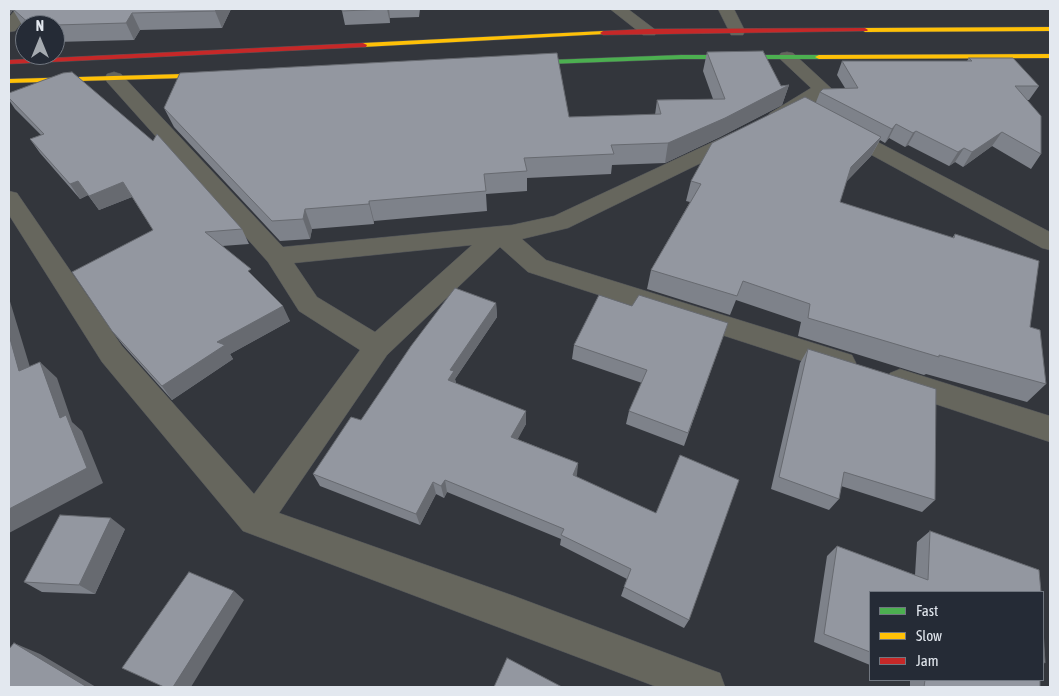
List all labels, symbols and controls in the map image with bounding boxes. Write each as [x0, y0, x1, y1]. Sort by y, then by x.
north arrow [15, 15, 65, 65]
text: N [36, 18, 44, 34]
legend [869, 591, 1044, 681]
text: Fast [916, 602, 938, 619]
text: Slow [916, 627, 942, 644]
text: Jam [916, 652, 939, 669]

